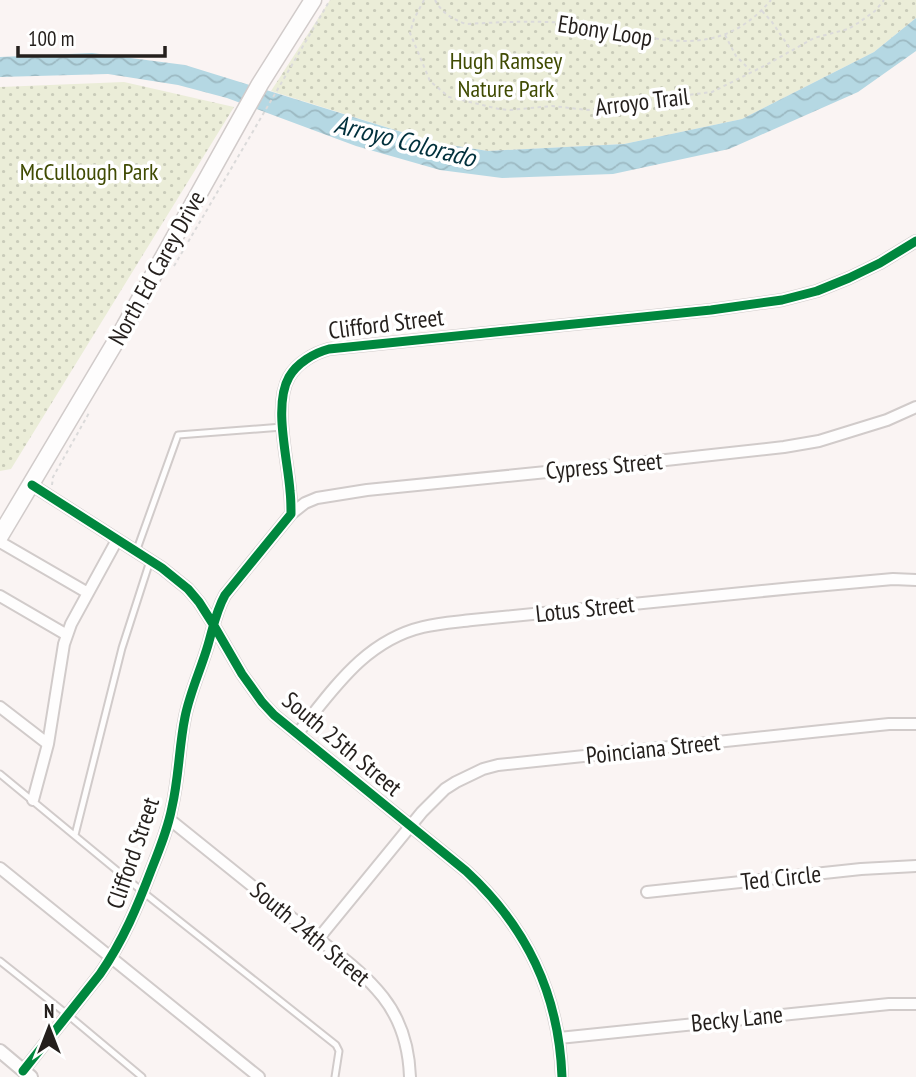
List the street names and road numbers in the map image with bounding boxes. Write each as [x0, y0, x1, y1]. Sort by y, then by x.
street label: Ebony Loop [556, 8, 654, 53]
street label: Arroyo Trail [593, 80, 691, 123]
street label: North Ed Carey Drive [101, 185, 212, 350]
street label: Clifford Street [326, 301, 446, 346]
street label: Cypress Street [544, 445, 664, 486]
street label: Lotus Street [534, 588, 636, 629]
street label: South 25th Street [276, 685, 409, 803]
street label: Poinciana Street [584, 726, 722, 771]
street label: Clifford Street [99, 793, 166, 913]
street label: Ted Circle [739, 858, 823, 897]
street label: South 24th Street [244, 875, 377, 993]
street label: Becky Lane [690, 998, 784, 1039]

